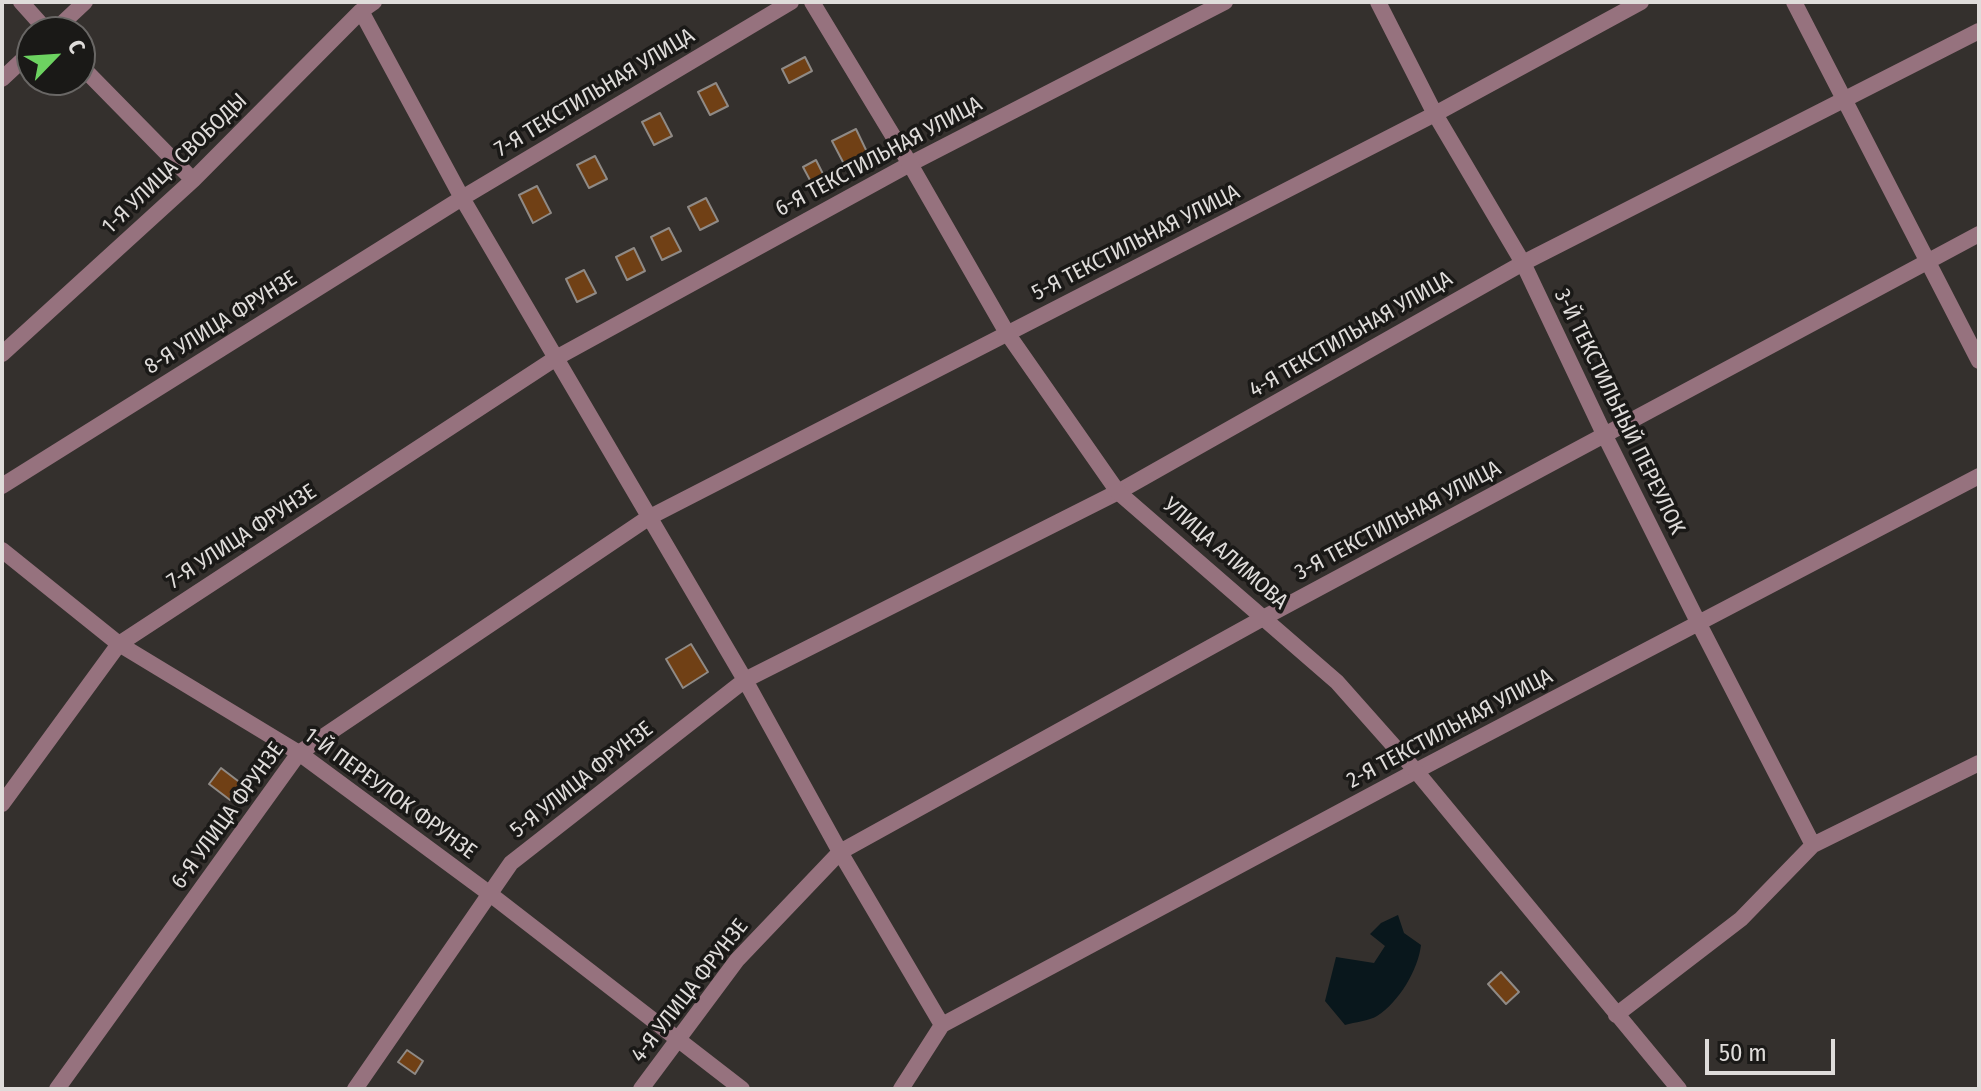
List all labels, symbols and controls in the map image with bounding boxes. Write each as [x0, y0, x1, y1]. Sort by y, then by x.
north arrow [16, 16, 96, 96]
street label: 7-Я ТЕКСТИЛЬНАЯ УЛИЦА [490, 23, 700, 163]
text: С [62, 36, 91, 57]
street label: 1-Я УЛИЦА СВОБОДЫ [97, 88, 253, 240]
street label: 6-Я ТЕКСТИЛЬНАЯ УЛИЦА [771, 91, 987, 223]
street label: 5-Я ТЕКСТИЛЬНАЯ УЛИЦА [1028, 179, 1244, 307]
street label: 8-Я УЛИЦА ФРУНЗЕ [140, 266, 302, 380]
street label: 4-Я ТЕКСТИЛЬНАЯ УЛИЦА [1245, 266, 1457, 404]
street label: 3-Й ТЕКСТИЛЬНЫЙ ПЕРЕУЛОК [1548, 285, 1690, 539]
street label: 3-Я ТЕКСТИЛЬНАЯ УЛИЦА [1291, 456, 1505, 586]
street label: 7-Я УЛИЦА ФРУНЗЕ [162, 479, 322, 595]
street label: УЛИЦА АЛИМОВА [1157, 492, 1293, 616]
street label: 2-Я ТЕКСТИЛЬНАЯ УЛИЦА [1343, 664, 1557, 794]
street label: 5-Я УЛИЦА ФРУНЗЕ [505, 716, 659, 844]
street label: 1-Й ПЕРЕУЛОК ФРУНЗЕ [299, 723, 481, 865]
street label: 6-Я УЛИЦА ФРУНЗЕ [166, 738, 290, 894]
street label: 4-Я УЛИЦА ФРУНЗЕ [626, 914, 754, 1068]
scale bar [1709, 1023, 1839, 1073]
text: 50 m [1719, 1039, 1767, 1067]

